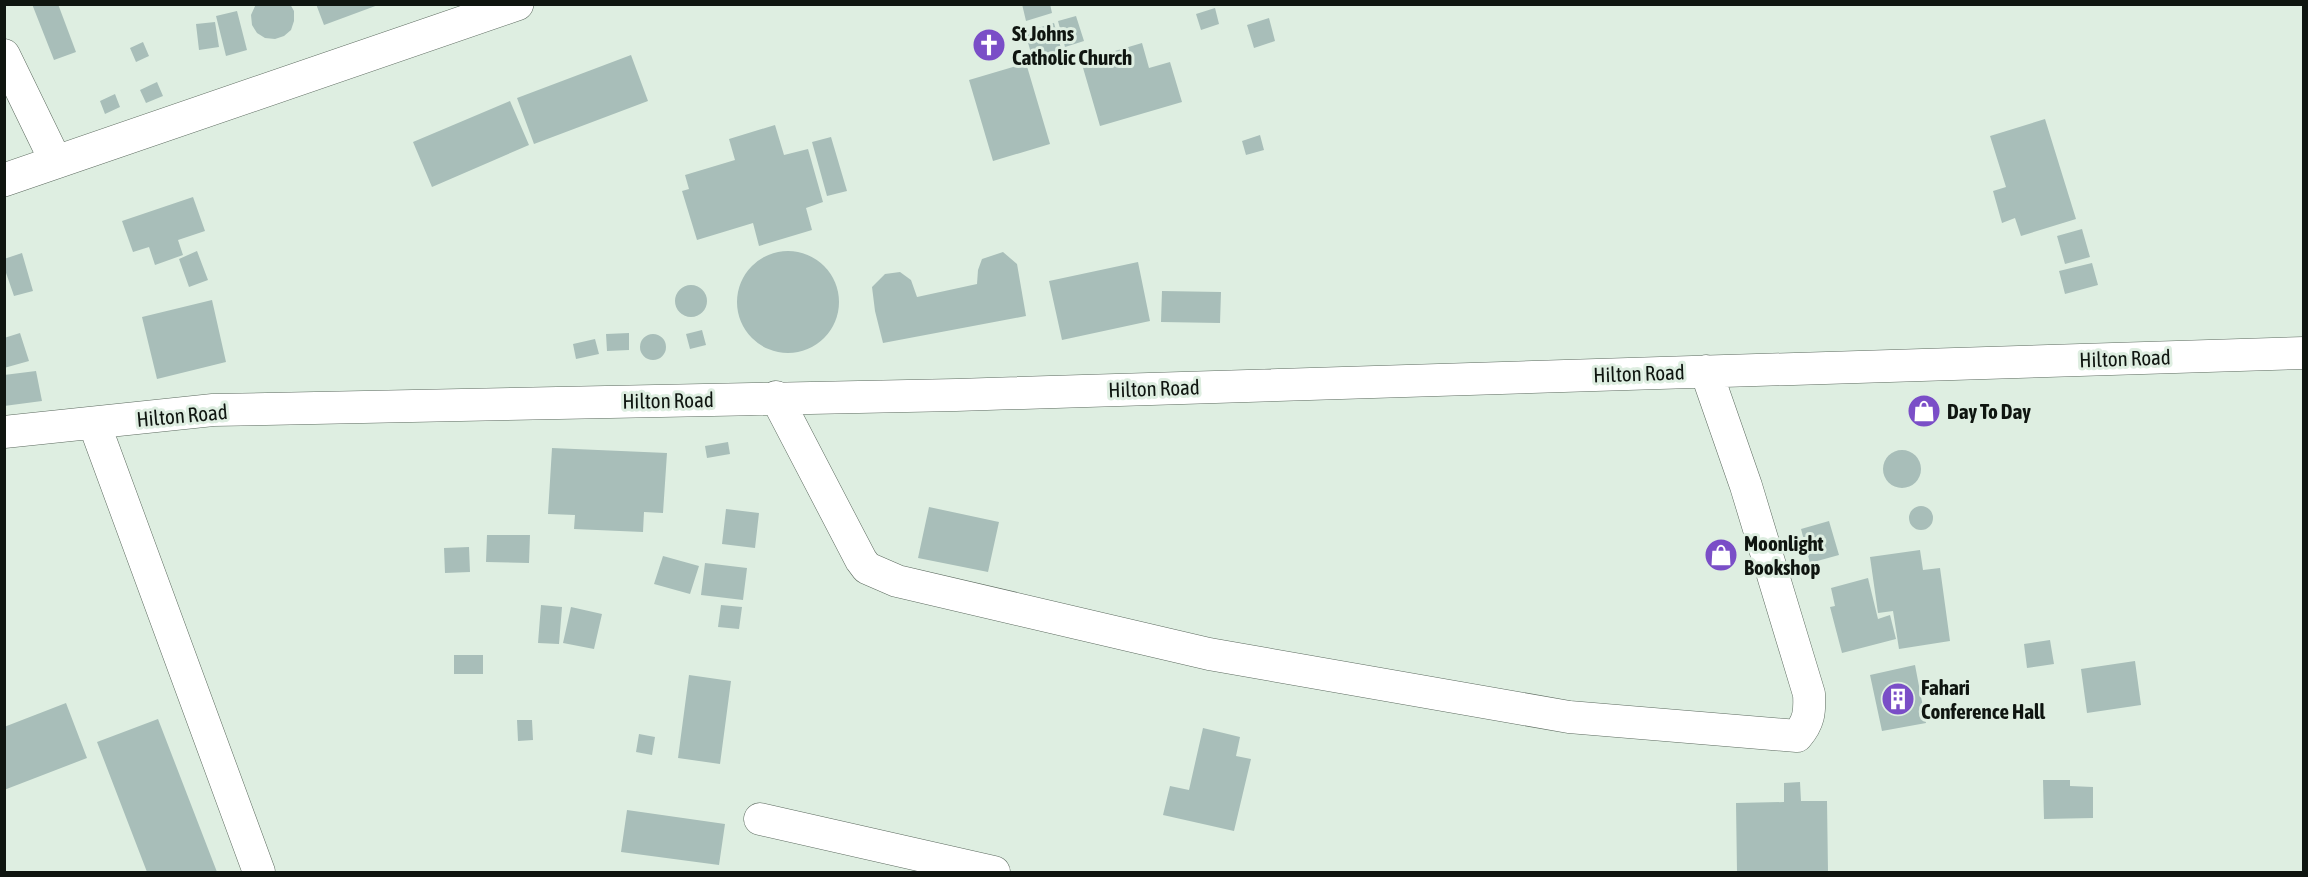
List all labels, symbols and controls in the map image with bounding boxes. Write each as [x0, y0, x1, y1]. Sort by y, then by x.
place label: St Johns Catholic Church [1012, 21, 1132, 69]
church icon: St Johns Catholic Church [971, 27, 1007, 63]
street label: Hilton Road [2079, 344, 2171, 372]
street label: Hilton Road [1593, 359, 1685, 387]
street label: Hilton Road [1108, 374, 1200, 402]
street label: Hilton Road [622, 387, 714, 413]
shop icon: Day To Day [1906, 393, 1942, 429]
street label: Hilton Road [135, 399, 229, 431]
place label: Day To Day [1947, 399, 2031, 423]
place label: Moonlight Bookshop [1744, 531, 1824, 579]
shop icon: Moonlight Bookshop [1703, 537, 1739, 573]
place label: Fahari Conference Hall [1921, 675, 2045, 723]
building icon: Fahari Conference Hall [1880, 681, 1916, 717]

